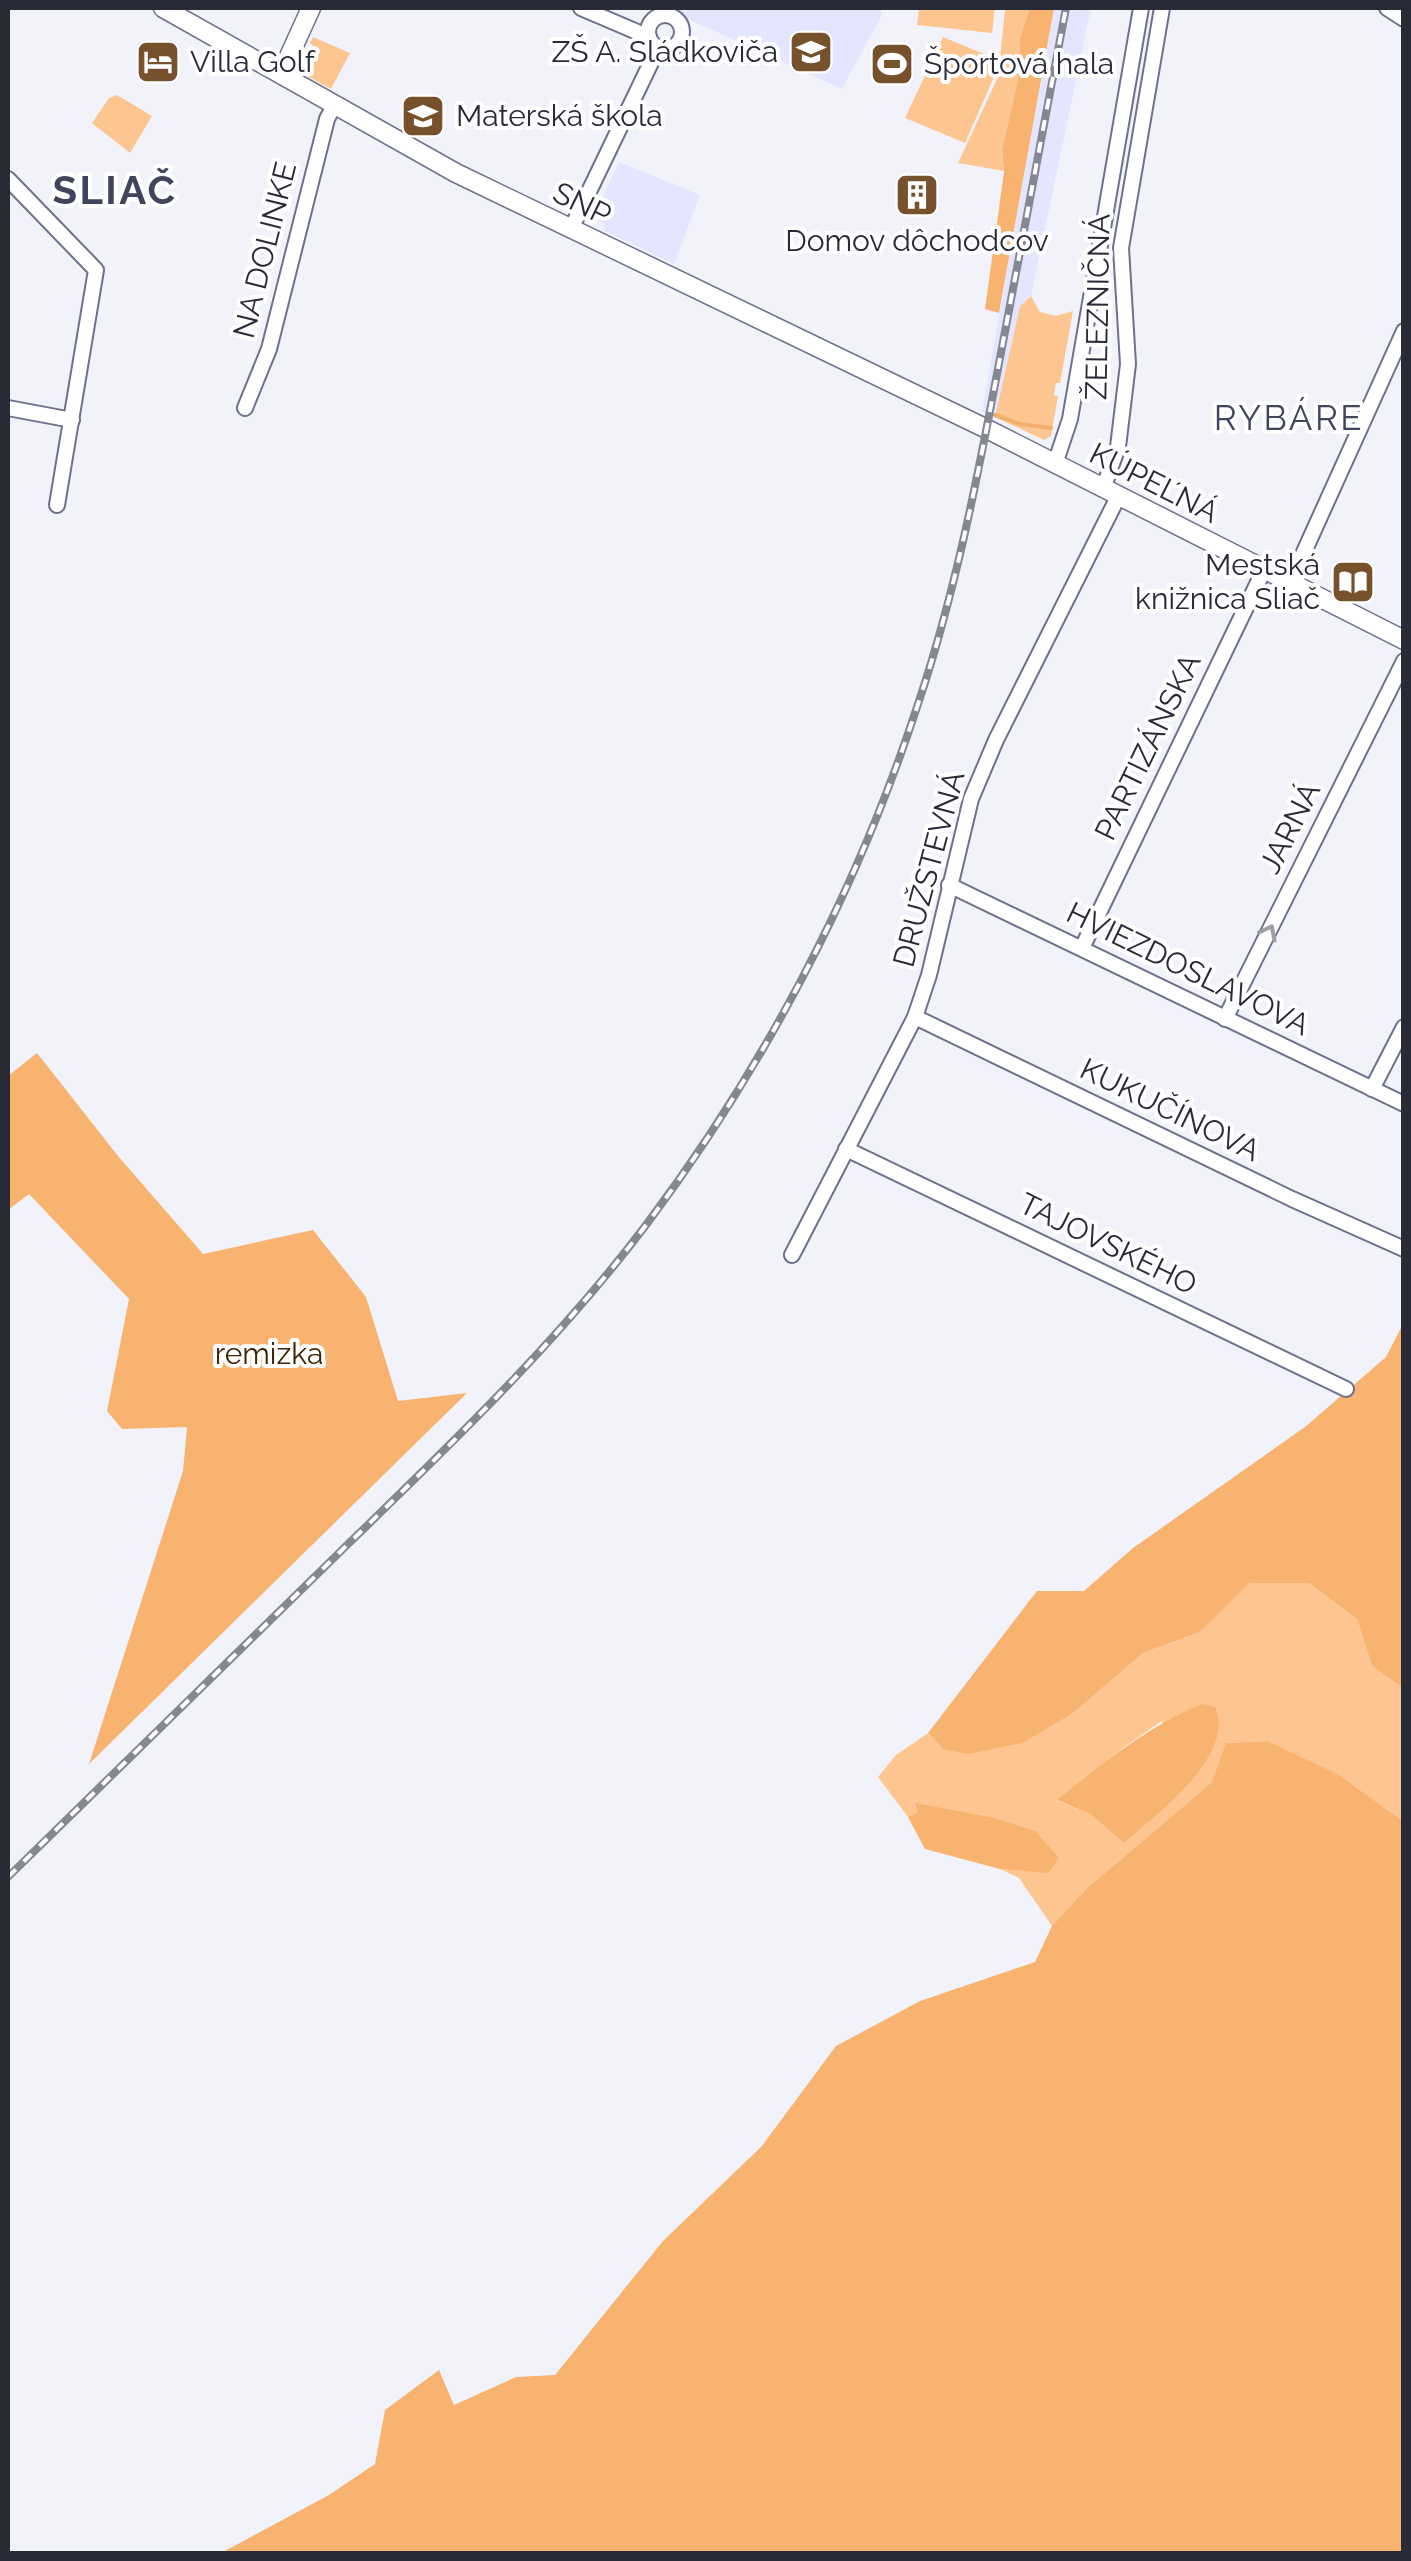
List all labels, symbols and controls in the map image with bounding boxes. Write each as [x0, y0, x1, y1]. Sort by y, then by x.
school or university icon: ZŠ A. Sládkoviča [788, 29, 834, 75]
place label: ZŠ A. Sládkoviča [551, 33, 778, 69]
hotel icon: Villa Golf [135, 39, 181, 85]
sports icon: Športová hala [869, 41, 915, 87]
place label: Villa Golf [190, 44, 316, 79]
place label: Športová hala [924, 45, 1114, 81]
school or university icon: Materská škola [400, 93, 446, 139]
place label: Materská škola [456, 98, 663, 133]
street label: NA DOLINKE [226, 158, 303, 341]
district label: SLIAČ [52, 166, 178, 213]
building icon: Domov dôchodcov [894, 172, 940, 218]
street label: SNP [548, 175, 617, 232]
street label: ŽELEZNIČNÁ [1078, 214, 1117, 400]
place label: Domov dôchodcov [785, 223, 1049, 258]
district label: RYBÁRE [1214, 397, 1364, 438]
street label: KÚPEĽNÁ [1084, 435, 1224, 530]
place label: Mestská knižnica Sliač [1135, 547, 1320, 616]
library icon: Mestská knižnica Sliač [1330, 559, 1376, 605]
street label: PARTIZÁNSKA [1087, 648, 1208, 846]
street label: DRUŽSTEVNÁ [886, 767, 971, 971]
street label: JARNÁ [1252, 777, 1327, 879]
street label: HVIEZDOSLAVOVA [1061, 895, 1315, 1042]
one-way arrow [1256, 924, 1276, 942]
street label: KUKUČÍNOVA [1075, 1051, 1266, 1168]
street label: TAJOVSKÉHO [1014, 1186, 1203, 1302]
park label: remizka [215, 1336, 323, 1371]

